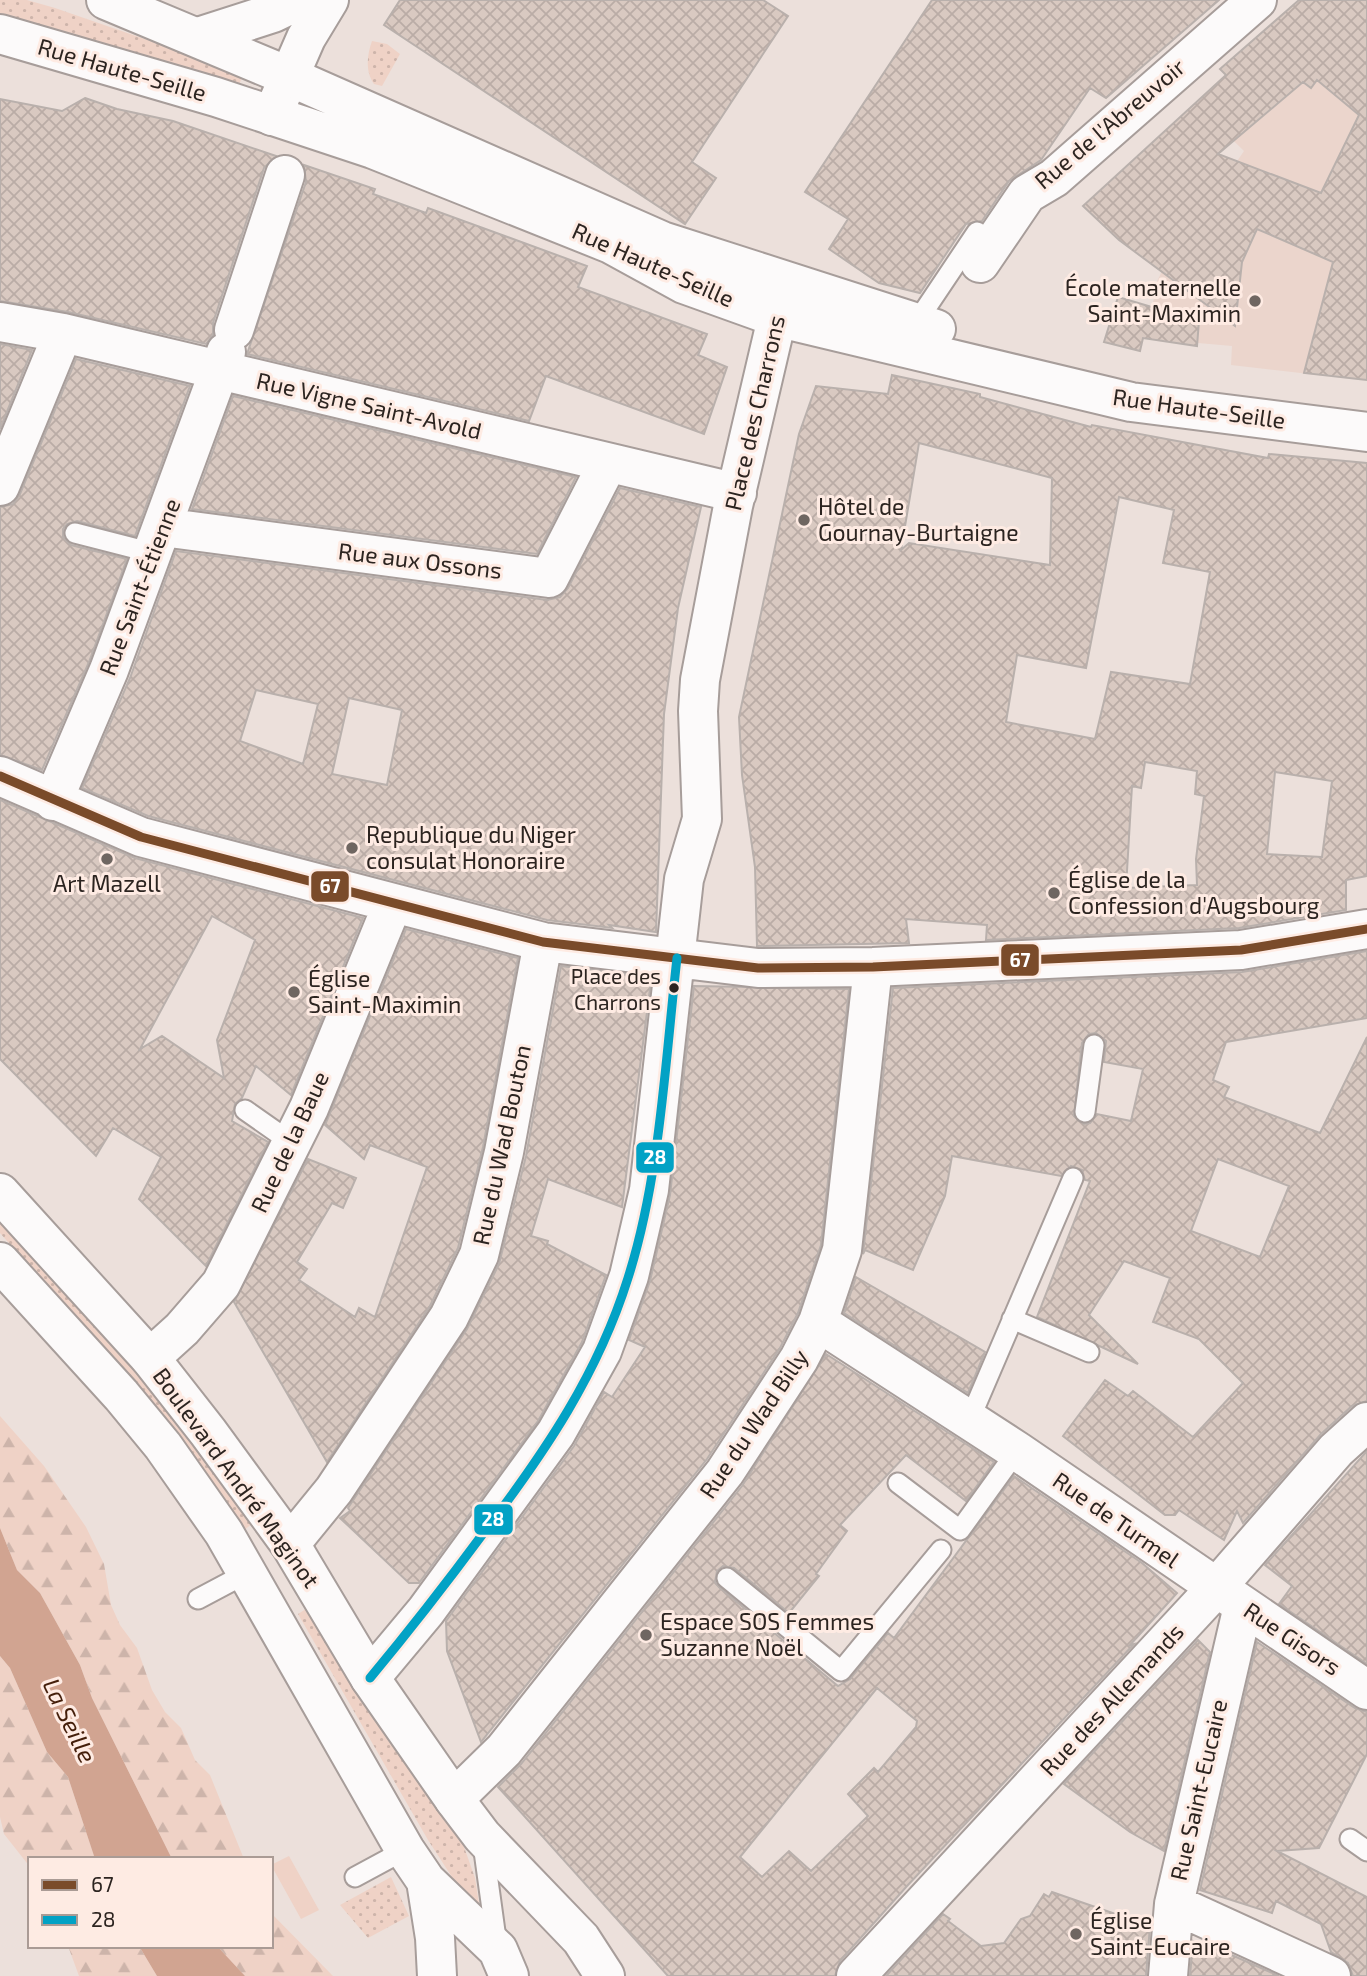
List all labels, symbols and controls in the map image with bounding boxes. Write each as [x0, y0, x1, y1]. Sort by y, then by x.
street label: Rue Haute-Seille [35, 32, 210, 106]
street label: Rue de l'Abreuvoir [1028, 52, 1190, 194]
street label: Rue Haute-Seille [568, 216, 739, 312]
place label: École maternelle Saint-Maximin [1065, 273, 1241, 327]
marker: École maternelle Saint-Maximin [1247, 293, 1263, 309]
street label: Place des Charrons [718, 313, 790, 513]
street label: Rue Vigne Saint-Avold [254, 365, 485, 445]
street label: Rue Haute-Seille [1111, 382, 1287, 434]
place label: Hôtel de Gournay-Burtaigne [818, 492, 1019, 546]
street label: Rue Saint-Étienne [92, 494, 186, 679]
marker: Hôtel de Gournay-Burtaigne [796, 512, 812, 528]
street label: Rue aux Ossons [337, 536, 504, 584]
place label: Republique du Niger consulat Honoraire [366, 820, 576, 874]
marker: Republique du Niger consulat Honoraire [344, 840, 360, 856]
marker: Art Mazell [99, 851, 115, 867]
place label: Église de la Confession d'Augsbourg [1068, 865, 1320, 919]
place label: Art Mazell [53, 869, 161, 897]
line badge: 67 [310, 870, 350, 903]
text: 67 [319, 874, 341, 897]
marker: Église de la Confession d'Augsbourg [1046, 885, 1062, 901]
line badge: 67 [1000, 943, 1040, 977]
text: 67 [1009, 948, 1031, 971]
place label: Place des Charrons [571, 963, 661, 1014]
place label: Église Saint-Maximin [308, 964, 461, 1018]
marker: Place des Charrons [667, 981, 681, 995]
marker: Église Saint-Maximin [286, 984, 302, 1000]
street label: Rue du Wad Bouton [466, 1042, 536, 1247]
street label: Rue de la Baue [244, 1067, 334, 1217]
line badge: 28 [635, 1141, 675, 1174]
text: 28 [644, 1145, 666, 1168]
street label: Rue du Wad Billy [693, 1344, 813, 1503]
street label: Boulevard André Maginot [148, 1362, 326, 1593]
street label: Rue de Turmel [1048, 1465, 1185, 1573]
line badge: 28 [473, 1503, 514, 1536]
text: 28 [482, 1507, 504, 1530]
street label: Rue Gisors [1239, 1596, 1346, 1681]
place label: Espace SOS Femmes Suzanne Noël [660, 1607, 874, 1661]
street label: Rue des Allemands [1034, 1617, 1189, 1781]
marker: Espace SOS Femmes Suzanne Noël [638, 1627, 654, 1643]
water label: La Seille [37, 1673, 103, 1767]
street label: Rue Saint-Eucaire [1164, 1696, 1233, 1883]
legend [28, 1857, 273, 1948]
text: 67 [91, 1871, 114, 1896]
text: 28 [91, 1906, 116, 1931]
place label: Église Saint-Eucaire [1090, 1906, 1230, 1960]
marker: Église Saint-Eucaire [1068, 1926, 1084, 1942]

